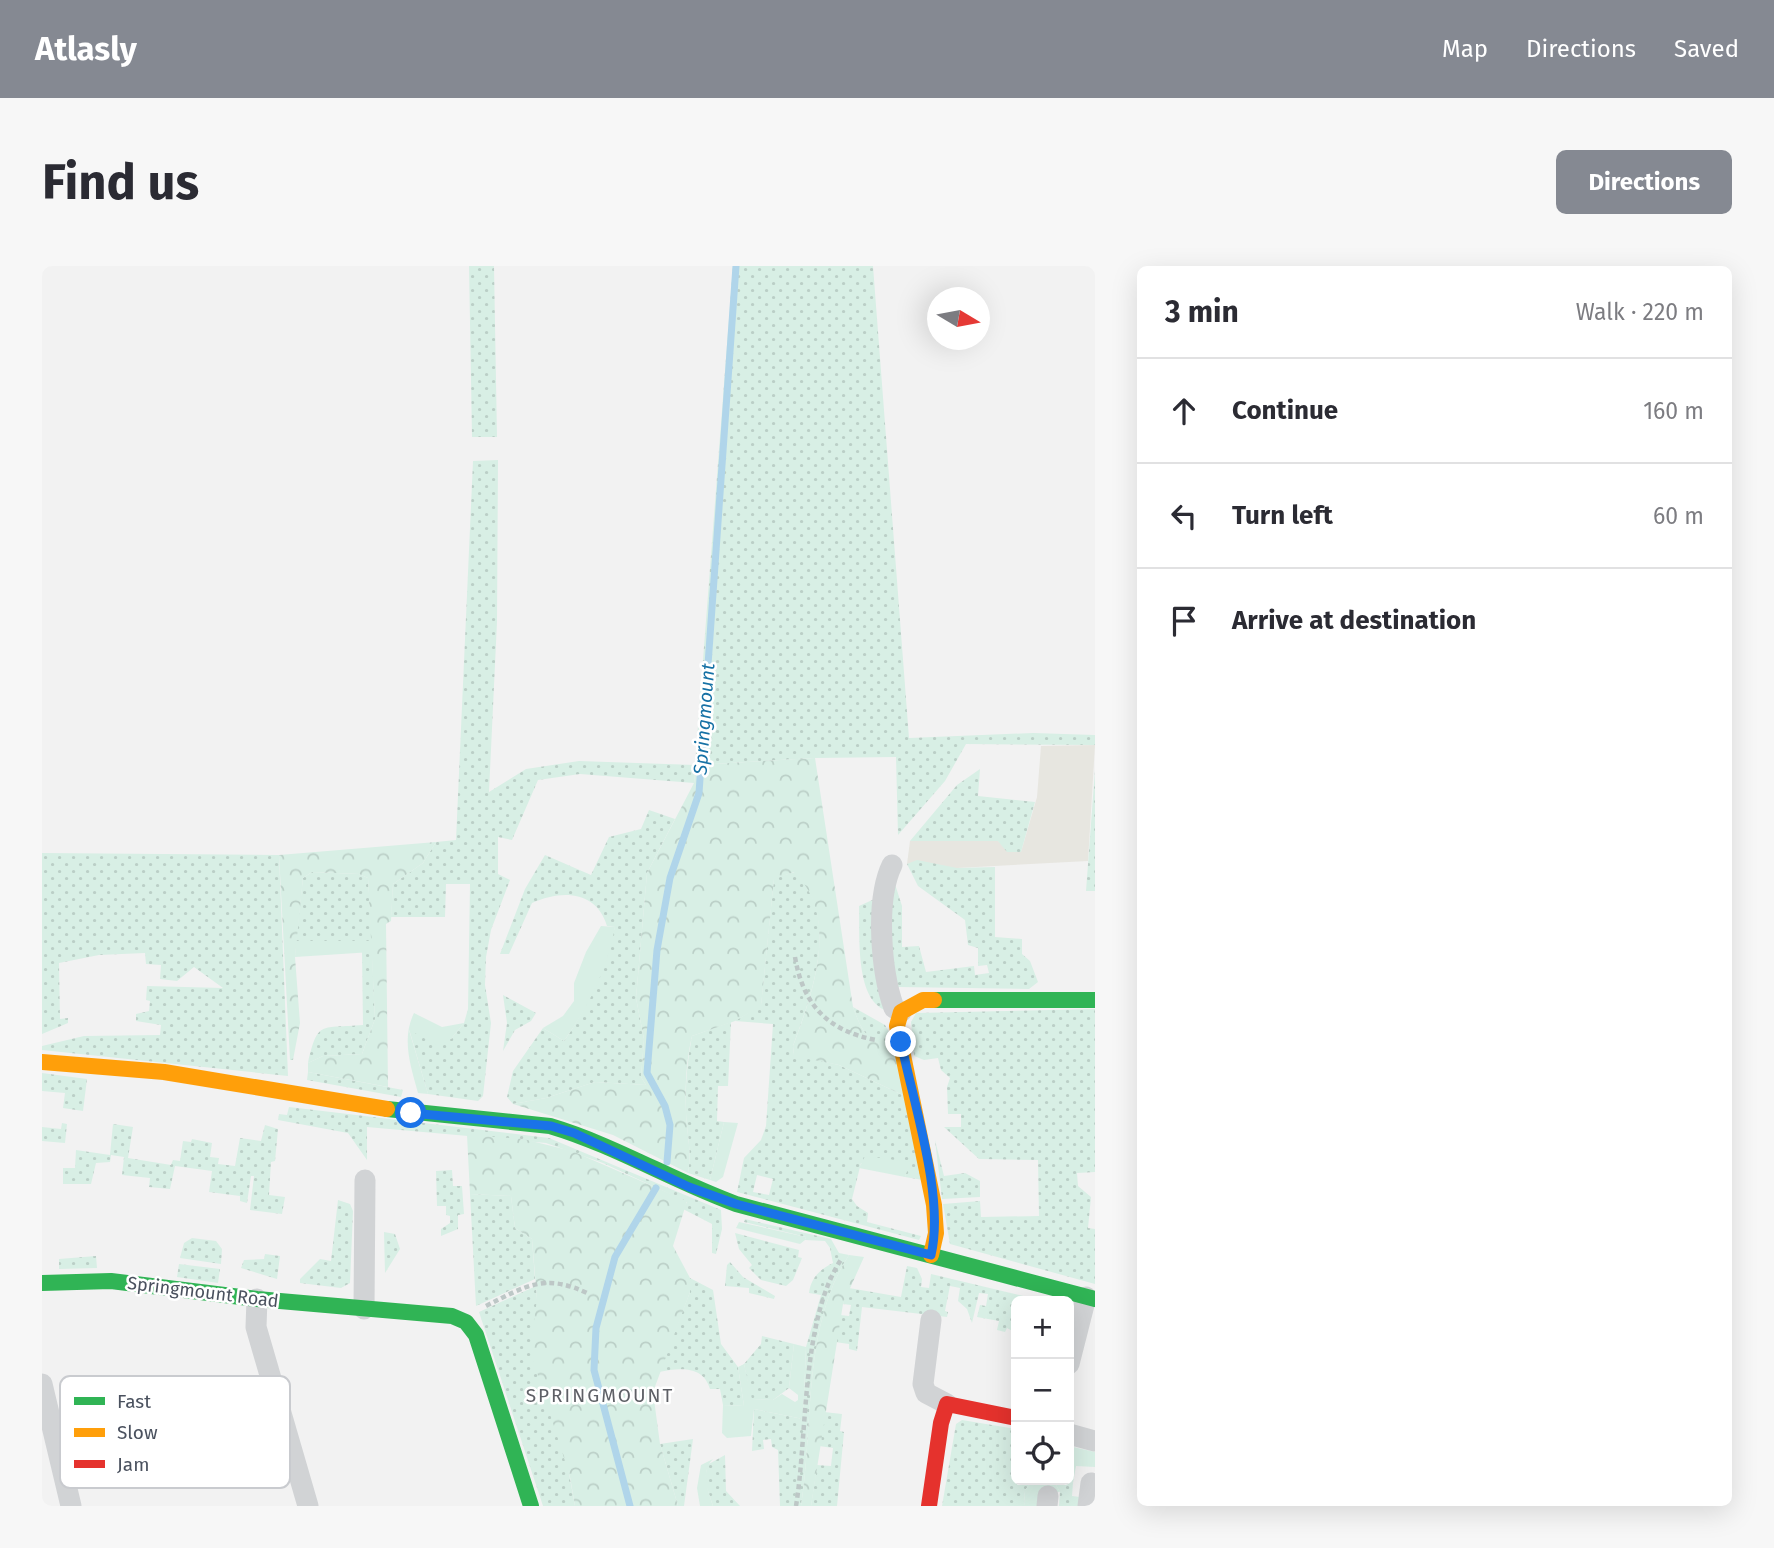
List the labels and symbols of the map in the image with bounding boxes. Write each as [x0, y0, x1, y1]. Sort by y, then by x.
north arrow [927, 287, 990, 350]
water label: Springmount [689, 662, 719, 776]
route end [885, 1026, 916, 1057]
route start [395, 1097, 426, 1128]
street label: Springmount Road [126, 1272, 280, 1312]
legend [60, 1376, 290, 1488]
district label: SPRINGMOUNT [526, 1384, 674, 1407]
text: Fast [117, 1390, 151, 1413]
text: Slow [117, 1421, 158, 1444]
text: Jam [117, 1453, 149, 1476]

